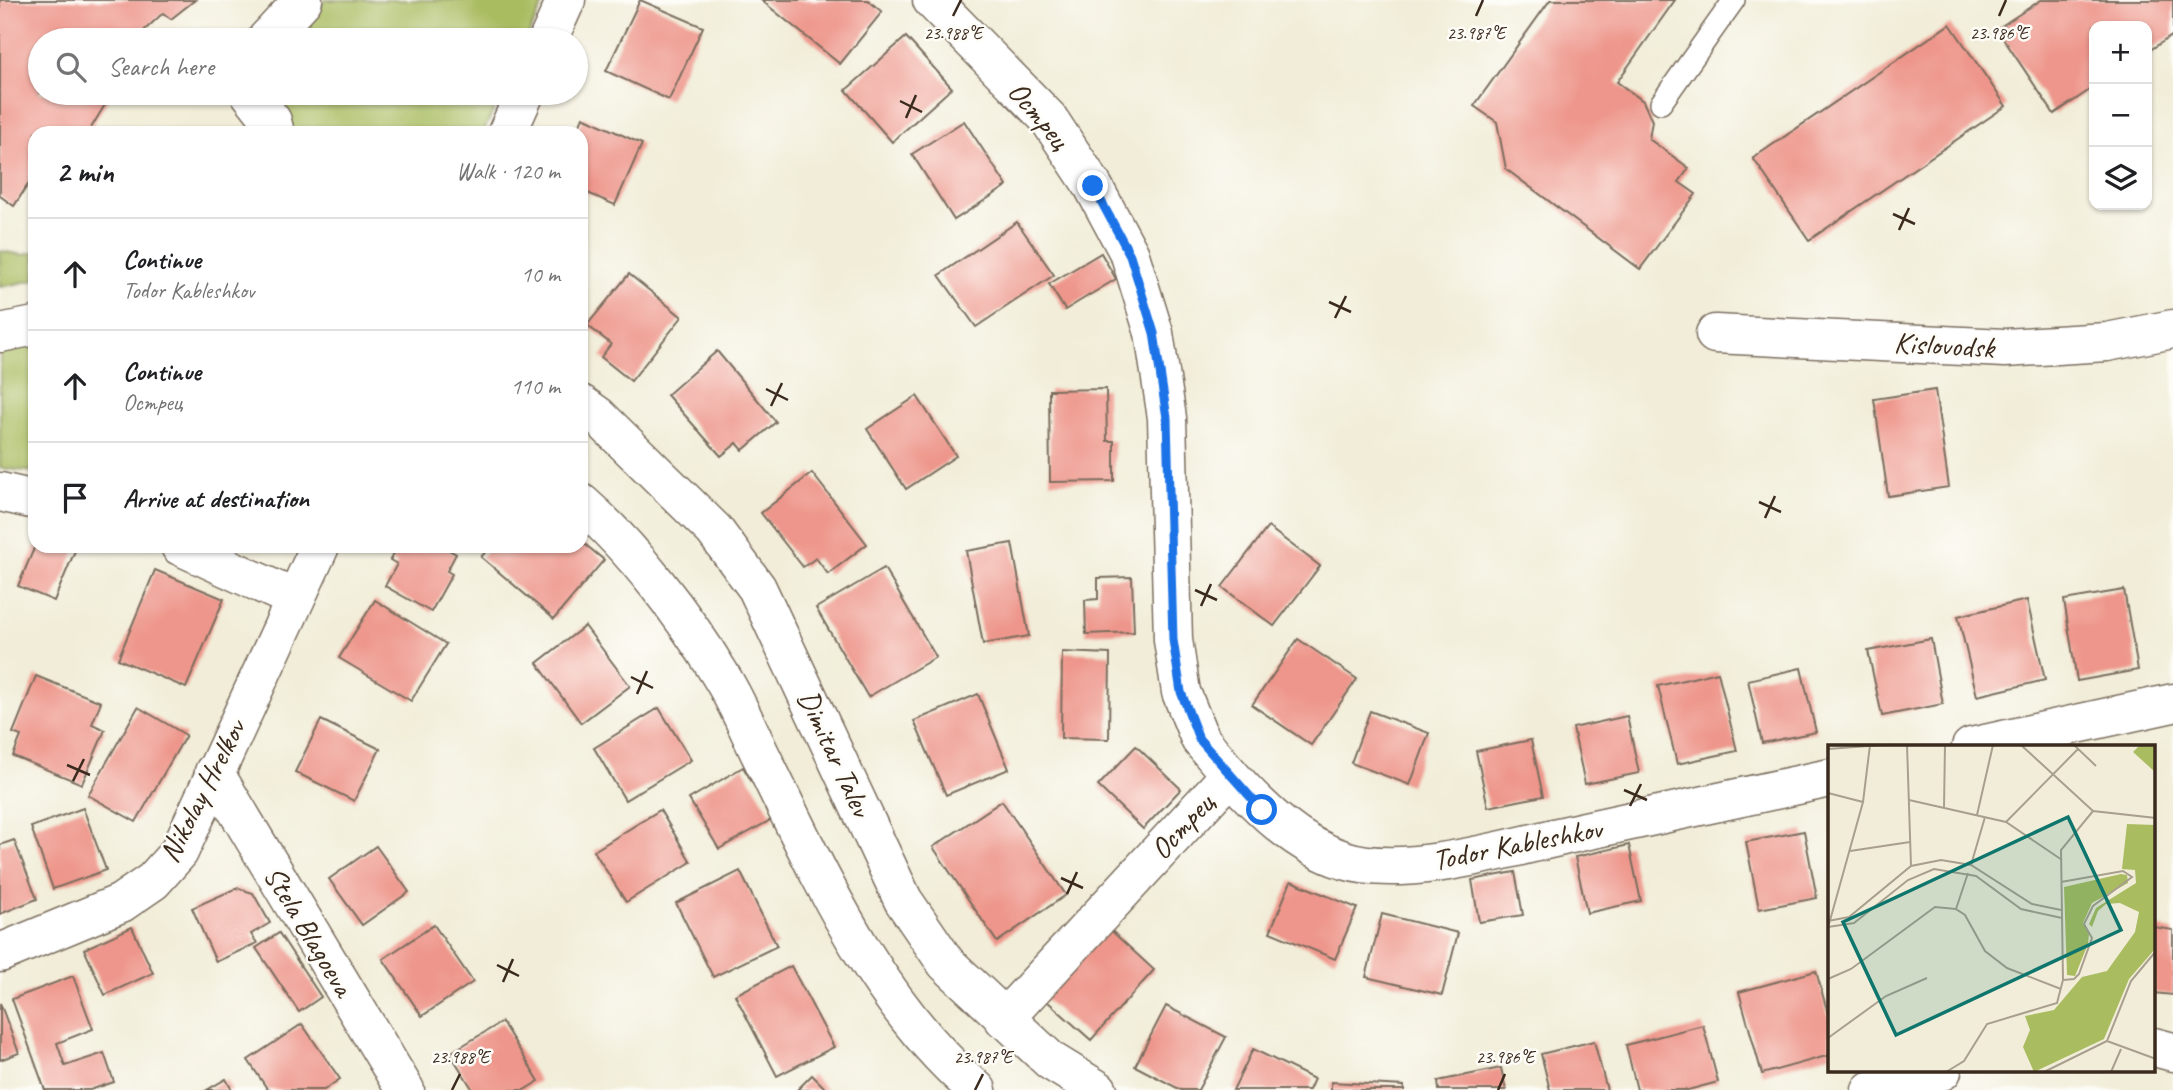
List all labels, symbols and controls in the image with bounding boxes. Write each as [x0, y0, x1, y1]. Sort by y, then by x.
map controls [2089, 21, 2152, 210]
button: + [2089, 21, 2152, 84]
text: 23.988°E [924, 22, 985, 44]
text: 23.987°E [1447, 22, 1508, 44]
text: 23.986°E [1970, 22, 2031, 44]
search box [28, 28, 588, 105]
icon: search [52, 48, 90, 86]
text: Search here [108, 50, 214, 83]
street label: Острец [1000, 73, 1079, 158]
button: − [2089, 84, 2152, 147]
button: layers [2089, 147, 2152, 210]
text: 2 min [56, 153, 113, 191]
text: Walk · 120 m [456, 157, 560, 186]
route end [1077, 170, 1108, 201]
text: Continue [123, 243, 201, 276]
icon: ahead [56, 255, 94, 293]
text: 10 m [521, 260, 560, 289]
text: Todor Kableshkov [123, 276, 254, 305]
street label: Kislovodsk [1893, 323, 1997, 367]
text: Continue [123, 355, 201, 388]
icon: ahead [56, 367, 94, 405]
text: 110 m [511, 372, 560, 401]
text: Острец [123, 388, 182, 417]
icon: arrive [56, 479, 94, 517]
text: Arrive at destination [123, 482, 309, 515]
street label: Dimitar Talev [789, 684, 882, 824]
street label: Nikolay Hrelkov [150, 711, 255, 868]
inset map [1828, 745, 2156, 1072]
street label: Острец [1142, 784, 1223, 867]
route start [1246, 794, 1277, 825]
street label: Todor Kableshkov [1429, 809, 1607, 879]
street label: Stela Blagoeva [255, 859, 364, 1005]
text: 23.988°E [431, 1046, 492, 1068]
text: 23.987°E [954, 1046, 1015, 1068]
text: 23.986°E [1476, 1046, 1537, 1068]

